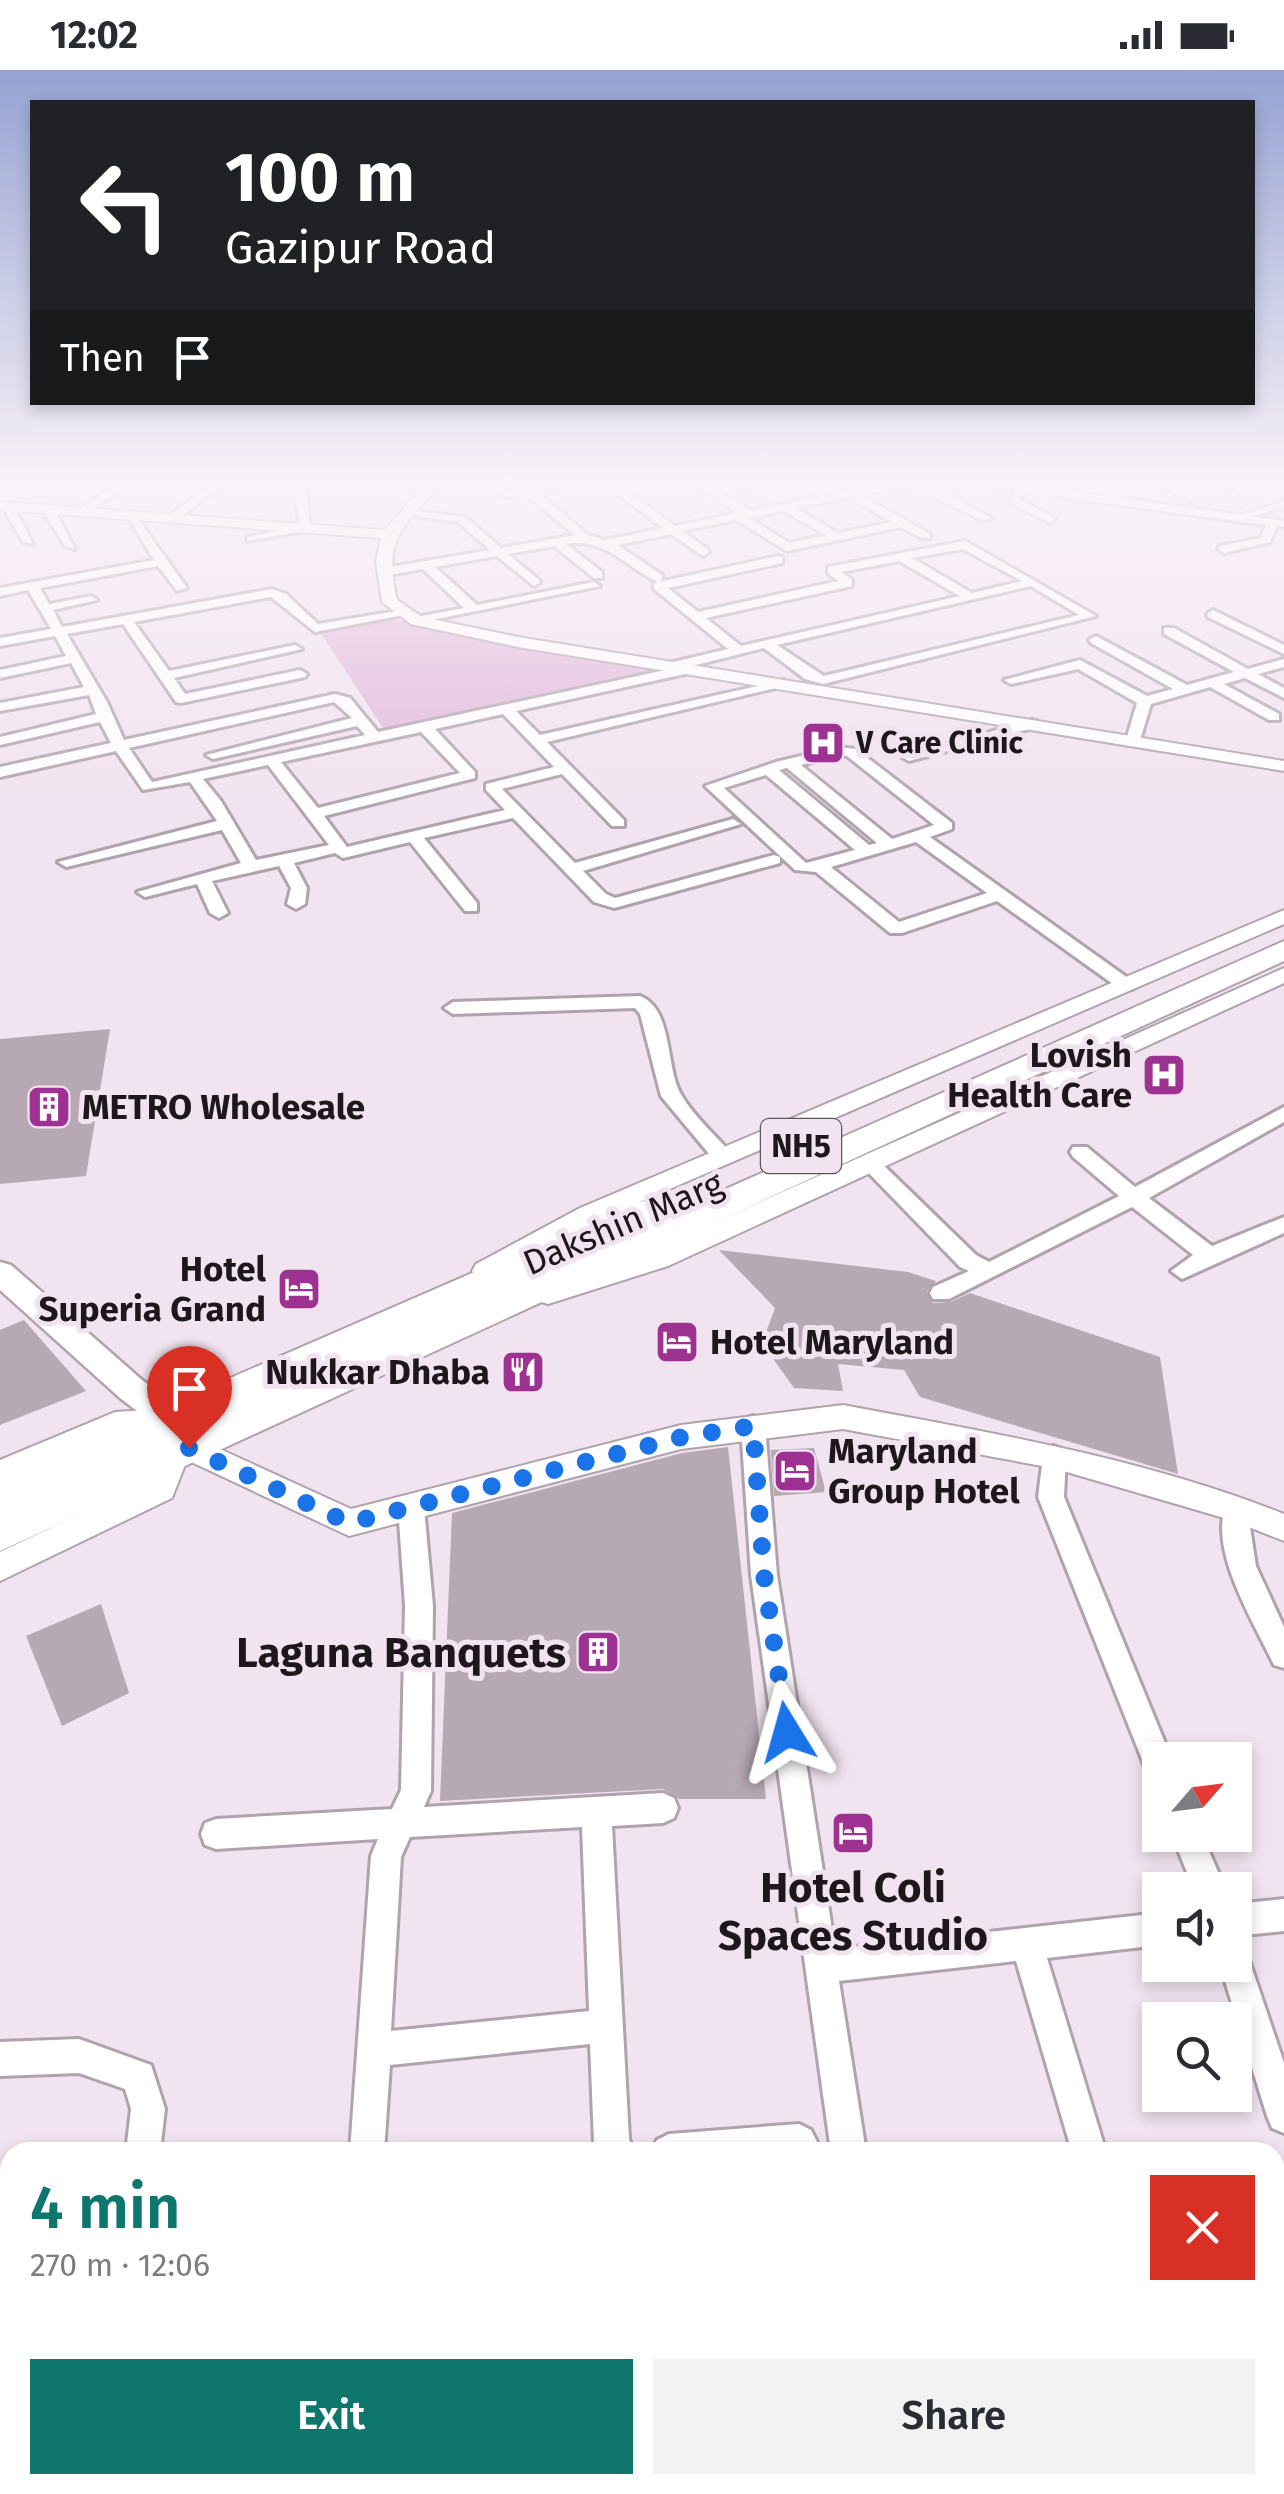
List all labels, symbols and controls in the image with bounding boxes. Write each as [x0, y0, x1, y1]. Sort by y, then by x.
text: 12:02 [50, 12, 138, 58]
text: 100 m [225, 136, 415, 220]
icon: left [60, 140, 190, 270]
text: Gazipur Road [225, 221, 496, 275]
icon: arrive [165, 330, 220, 385]
text: Then [60, 335, 145, 381]
hospital icon: V Care Clinic [800, 720, 846, 766]
place label: V Care Clinic [855, 725, 1023, 761]
place label: Lovish Health Care [947, 1034, 1132, 1116]
hospital icon: Lovish Health Care [1141, 1052, 1187, 1098]
building icon: METRO Wholesale [26, 1084, 72, 1130]
place label: METRO Wholesale [82, 1086, 365, 1128]
road number: NH5 [761, 1119, 841, 1173]
street label: Dakshin Marg [517, 1162, 730, 1284]
place label: Hotel Superia Grand [39, 1248, 267, 1330]
hotel icon: Hotel Superia Grand [276, 1266, 322, 1312]
hotel icon: Hotel Maryland [654, 1319, 700, 1365]
place label: Hotel Maryland [710, 1321, 954, 1363]
pin [147, 1346, 232, 1449]
restaurant icon: Nukkar Dhaba [500, 1349, 546, 1395]
place label: Nukkar Dhaba [265, 1351, 490, 1393]
icon: arrive [162, 1361, 217, 1416]
place label: Maryland Group Hotel [828, 1430, 1020, 1512]
hotel icon: Maryland Group Hotel [772, 1448, 818, 1494]
place label: Laguna Banquets [236, 1628, 566, 1678]
building icon: Laguna Banquets [575, 1629, 621, 1675]
position arrow [735, 1680, 839, 1784]
north arrow [1142, 1742, 1252, 1852]
map controls [1142, 1742, 1252, 2112]
hotel icon: Hotel Coli Spaces Studio [830, 1810, 876, 1856]
place label: Hotel Coli Spaces Studio [718, 1863, 988, 1961]
button: sound [1142, 1872, 1252, 1982]
button: search [1142, 2002, 1252, 2112]
text: 4 min [30, 2172, 181, 2244]
button: close [1150, 2175, 1255, 2280]
text: 270 m · 12:06 [30, 2246, 210, 2284]
button: Exit [30, 2359, 633, 2474]
button: Share [653, 2359, 1255, 2474]

